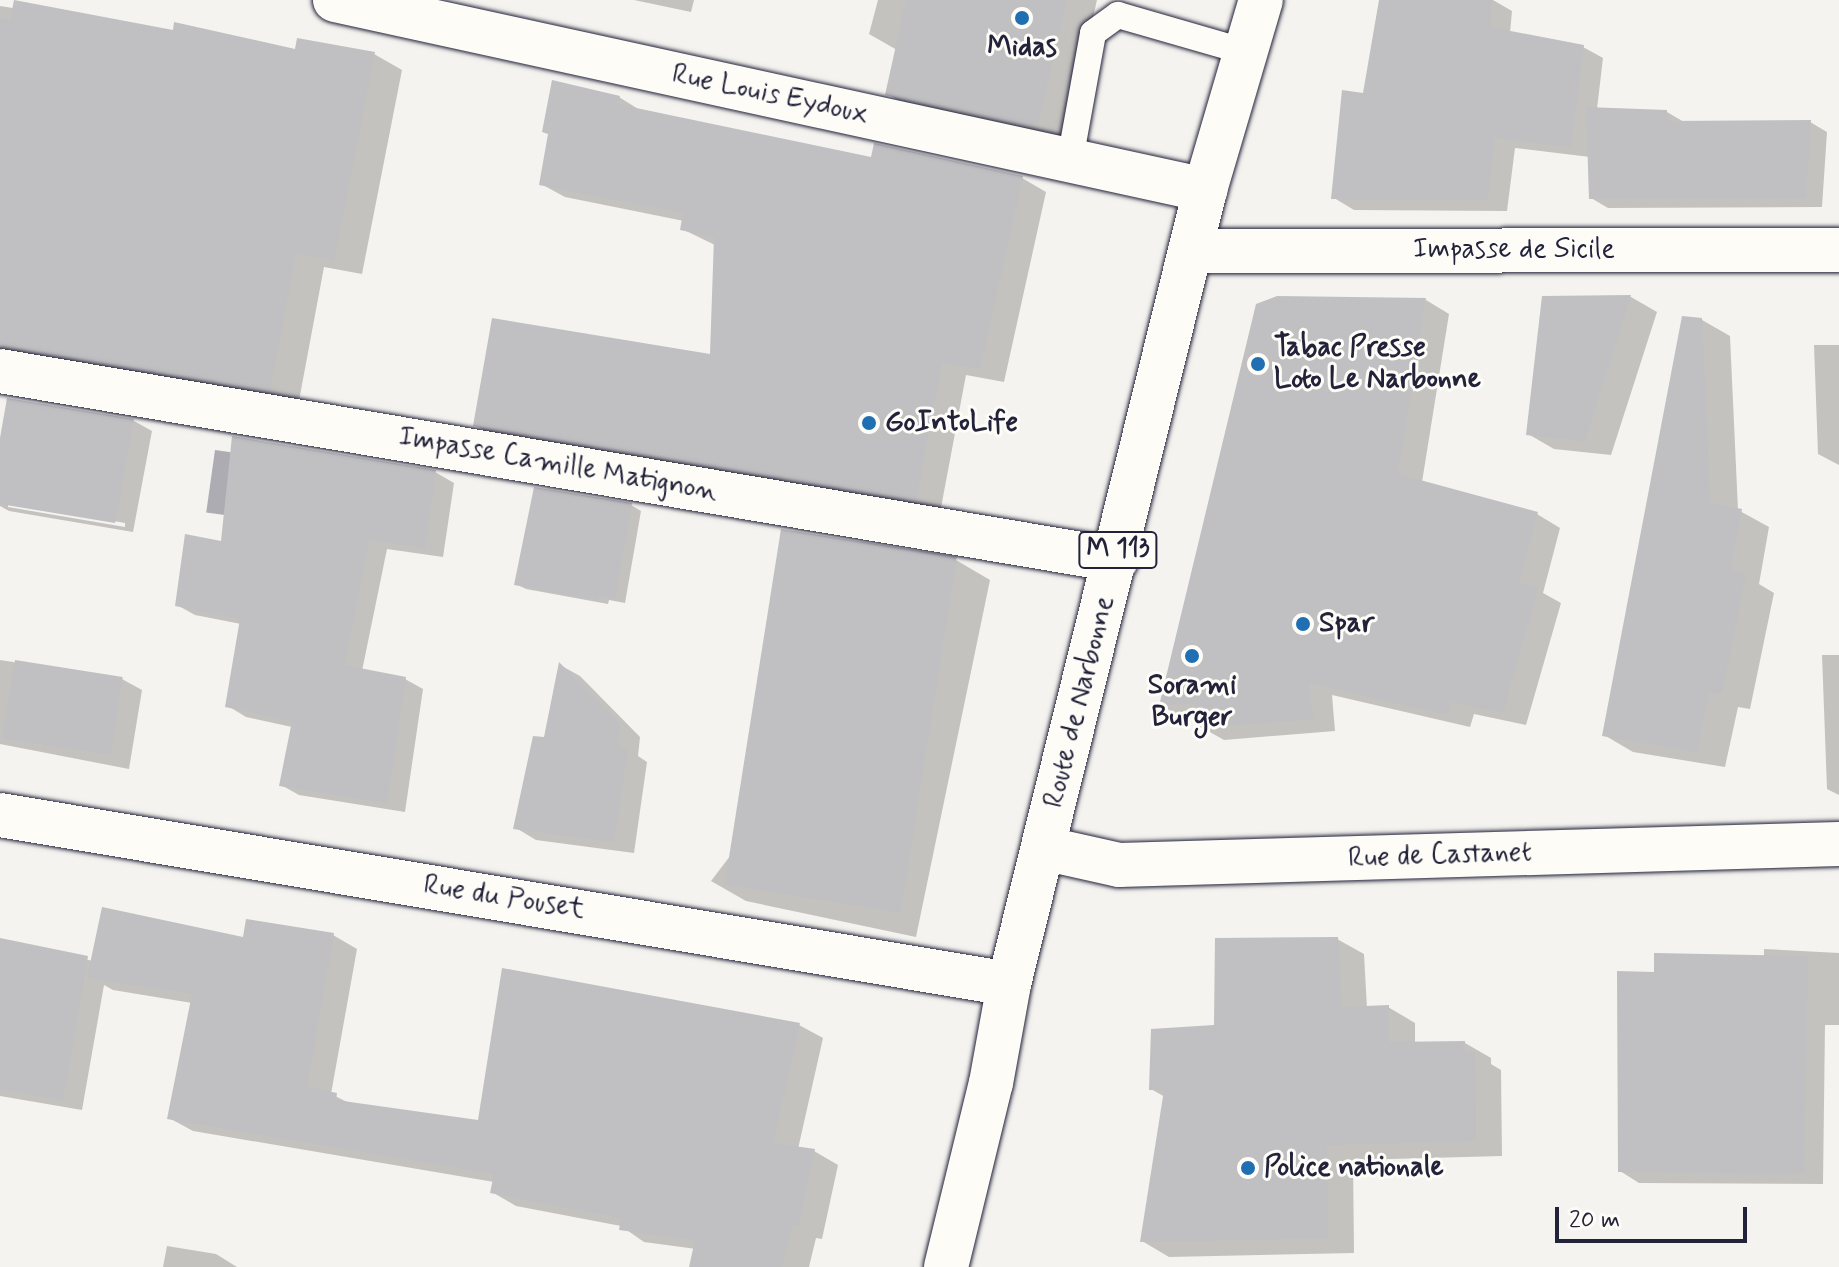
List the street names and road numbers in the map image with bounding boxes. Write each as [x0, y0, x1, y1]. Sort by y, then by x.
street label: Rue Louis Eydoux [668, 58, 872, 132]
street label: Impasse de Sicile [1414, 233, 1614, 267]
street label: Impasse Camille Matignon [396, 420, 720, 510]
road number: M 113 [1078, 528, 1158, 572]
street label: Route de Narbonne [1037, 593, 1123, 811]
street label: Rue de Castanet [1345, 836, 1535, 876]
street label: Rue du Pouset [425, 869, 583, 927]

